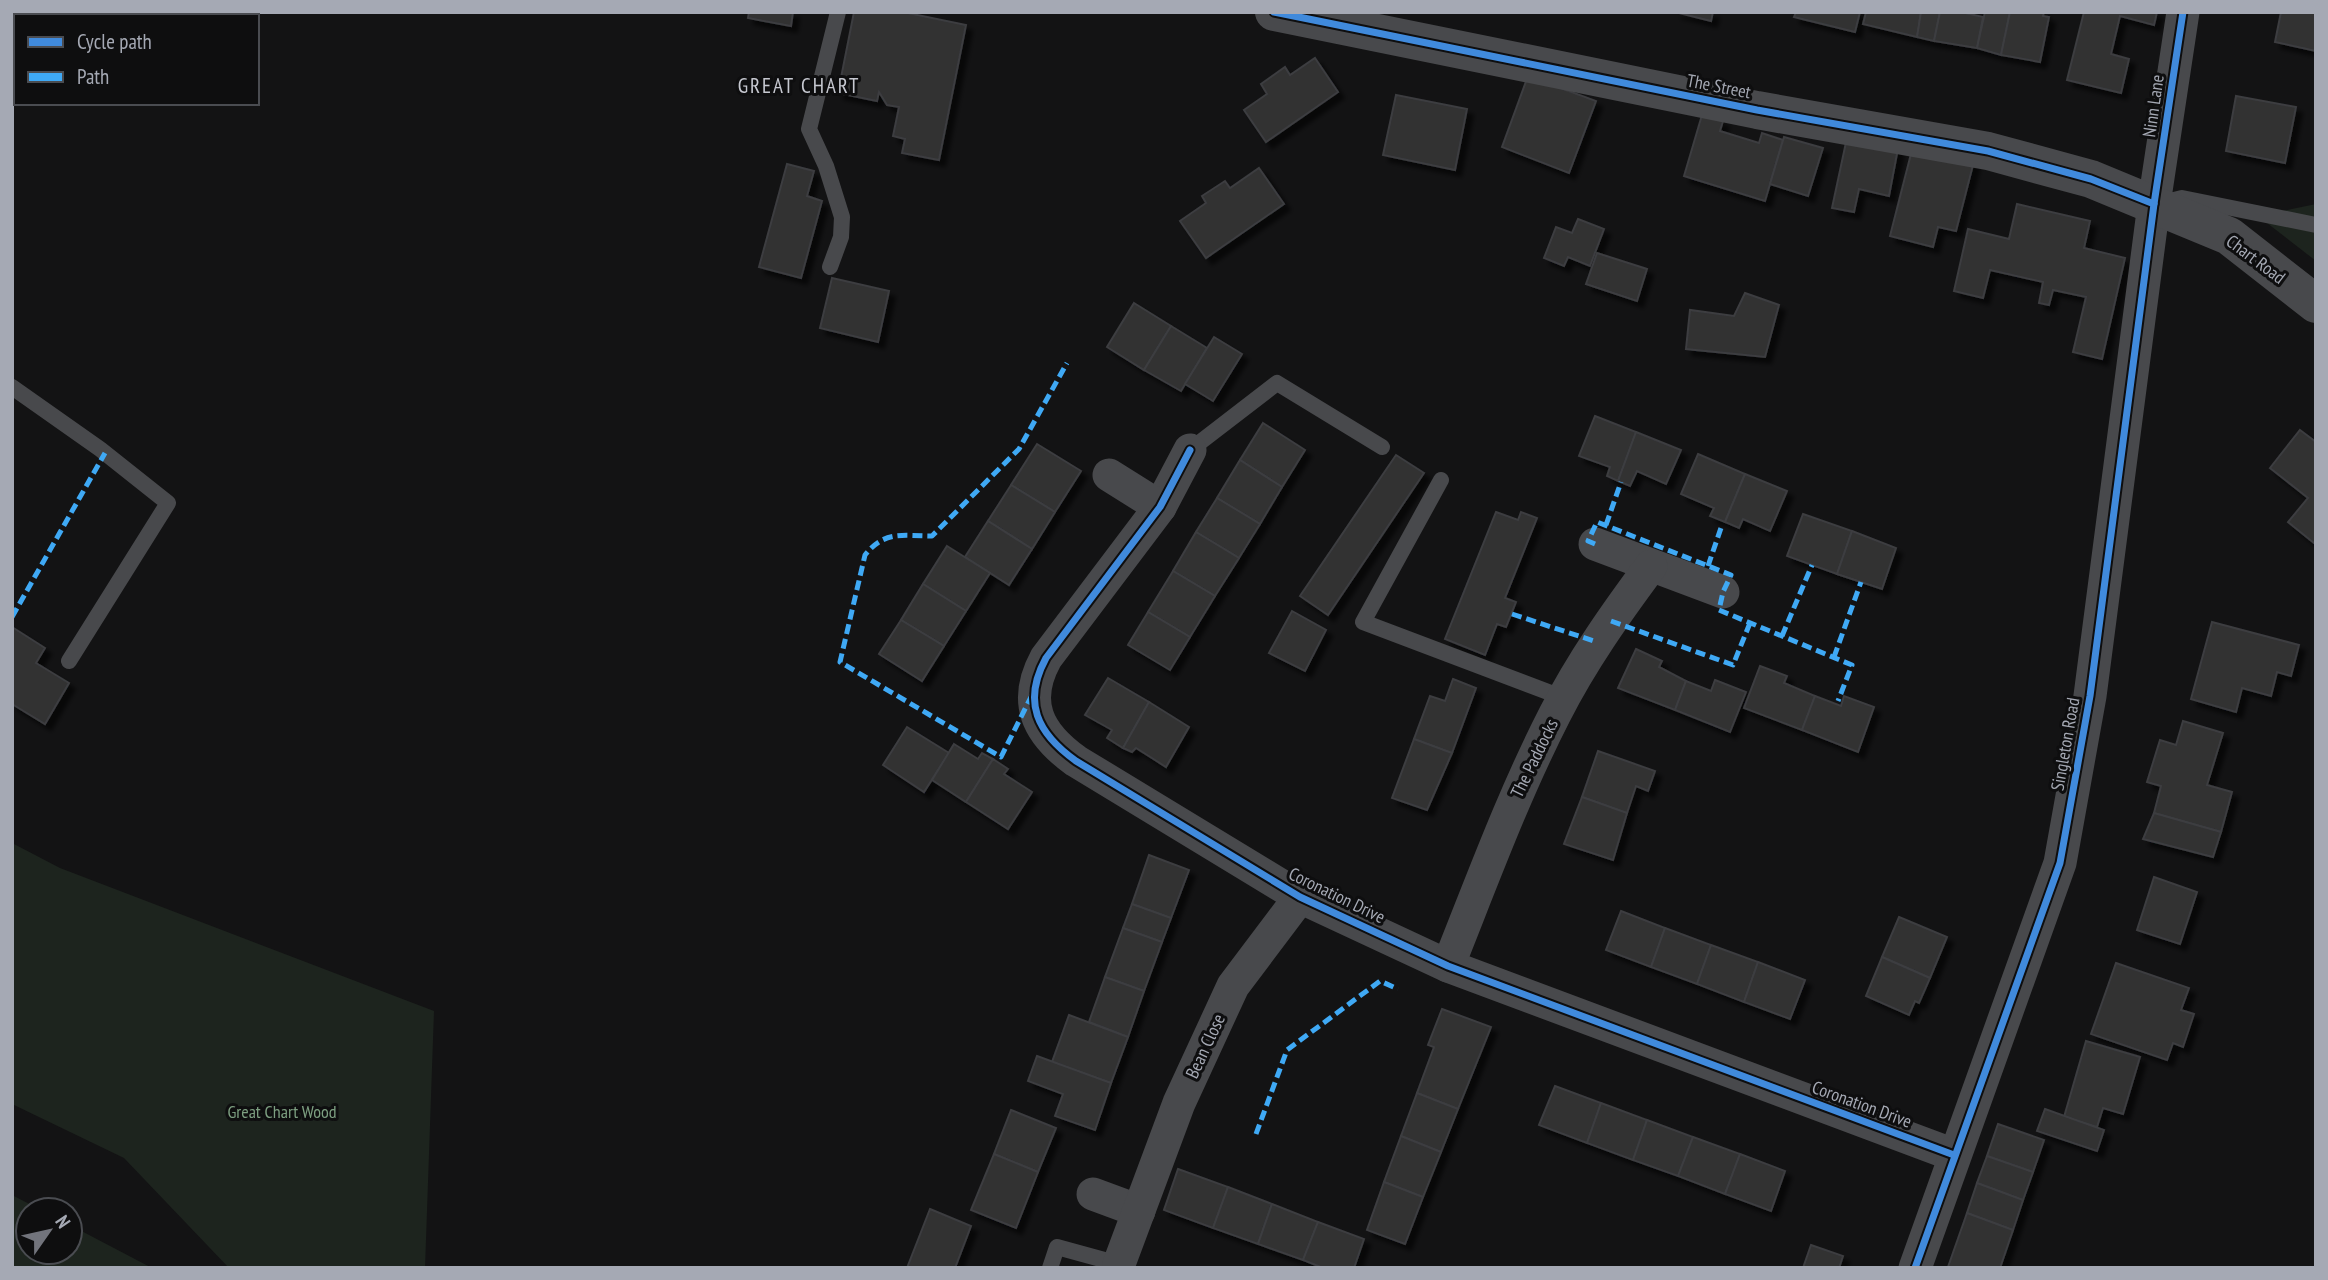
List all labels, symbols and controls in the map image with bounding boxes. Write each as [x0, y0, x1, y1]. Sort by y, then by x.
legend [14, 14, 259, 105]
text: Cycle path [77, 28, 152, 55]
text: Path [77, 63, 109, 90]
street label: The Street [1685, 69, 1753, 103]
district label: GREAT CHART [738, 72, 860, 99]
street label: Ninn Lane [2137, 73, 2169, 139]
street label: Chart Road [2222, 229, 2290, 289]
street label: Singleton Road [2046, 696, 2084, 792]
street label: The Paddocks [1505, 715, 1563, 801]
street label: Coronation Drive [1285, 862, 1389, 928]
street label: Bean Close [1180, 1010, 1230, 1082]
street label: Coronation Drive [1809, 1075, 1915, 1133]
park label: Great Chart Wood [227, 1100, 337, 1123]
north arrow [14, 1196, 84, 1266]
text: N [50, 1211, 76, 1232]

